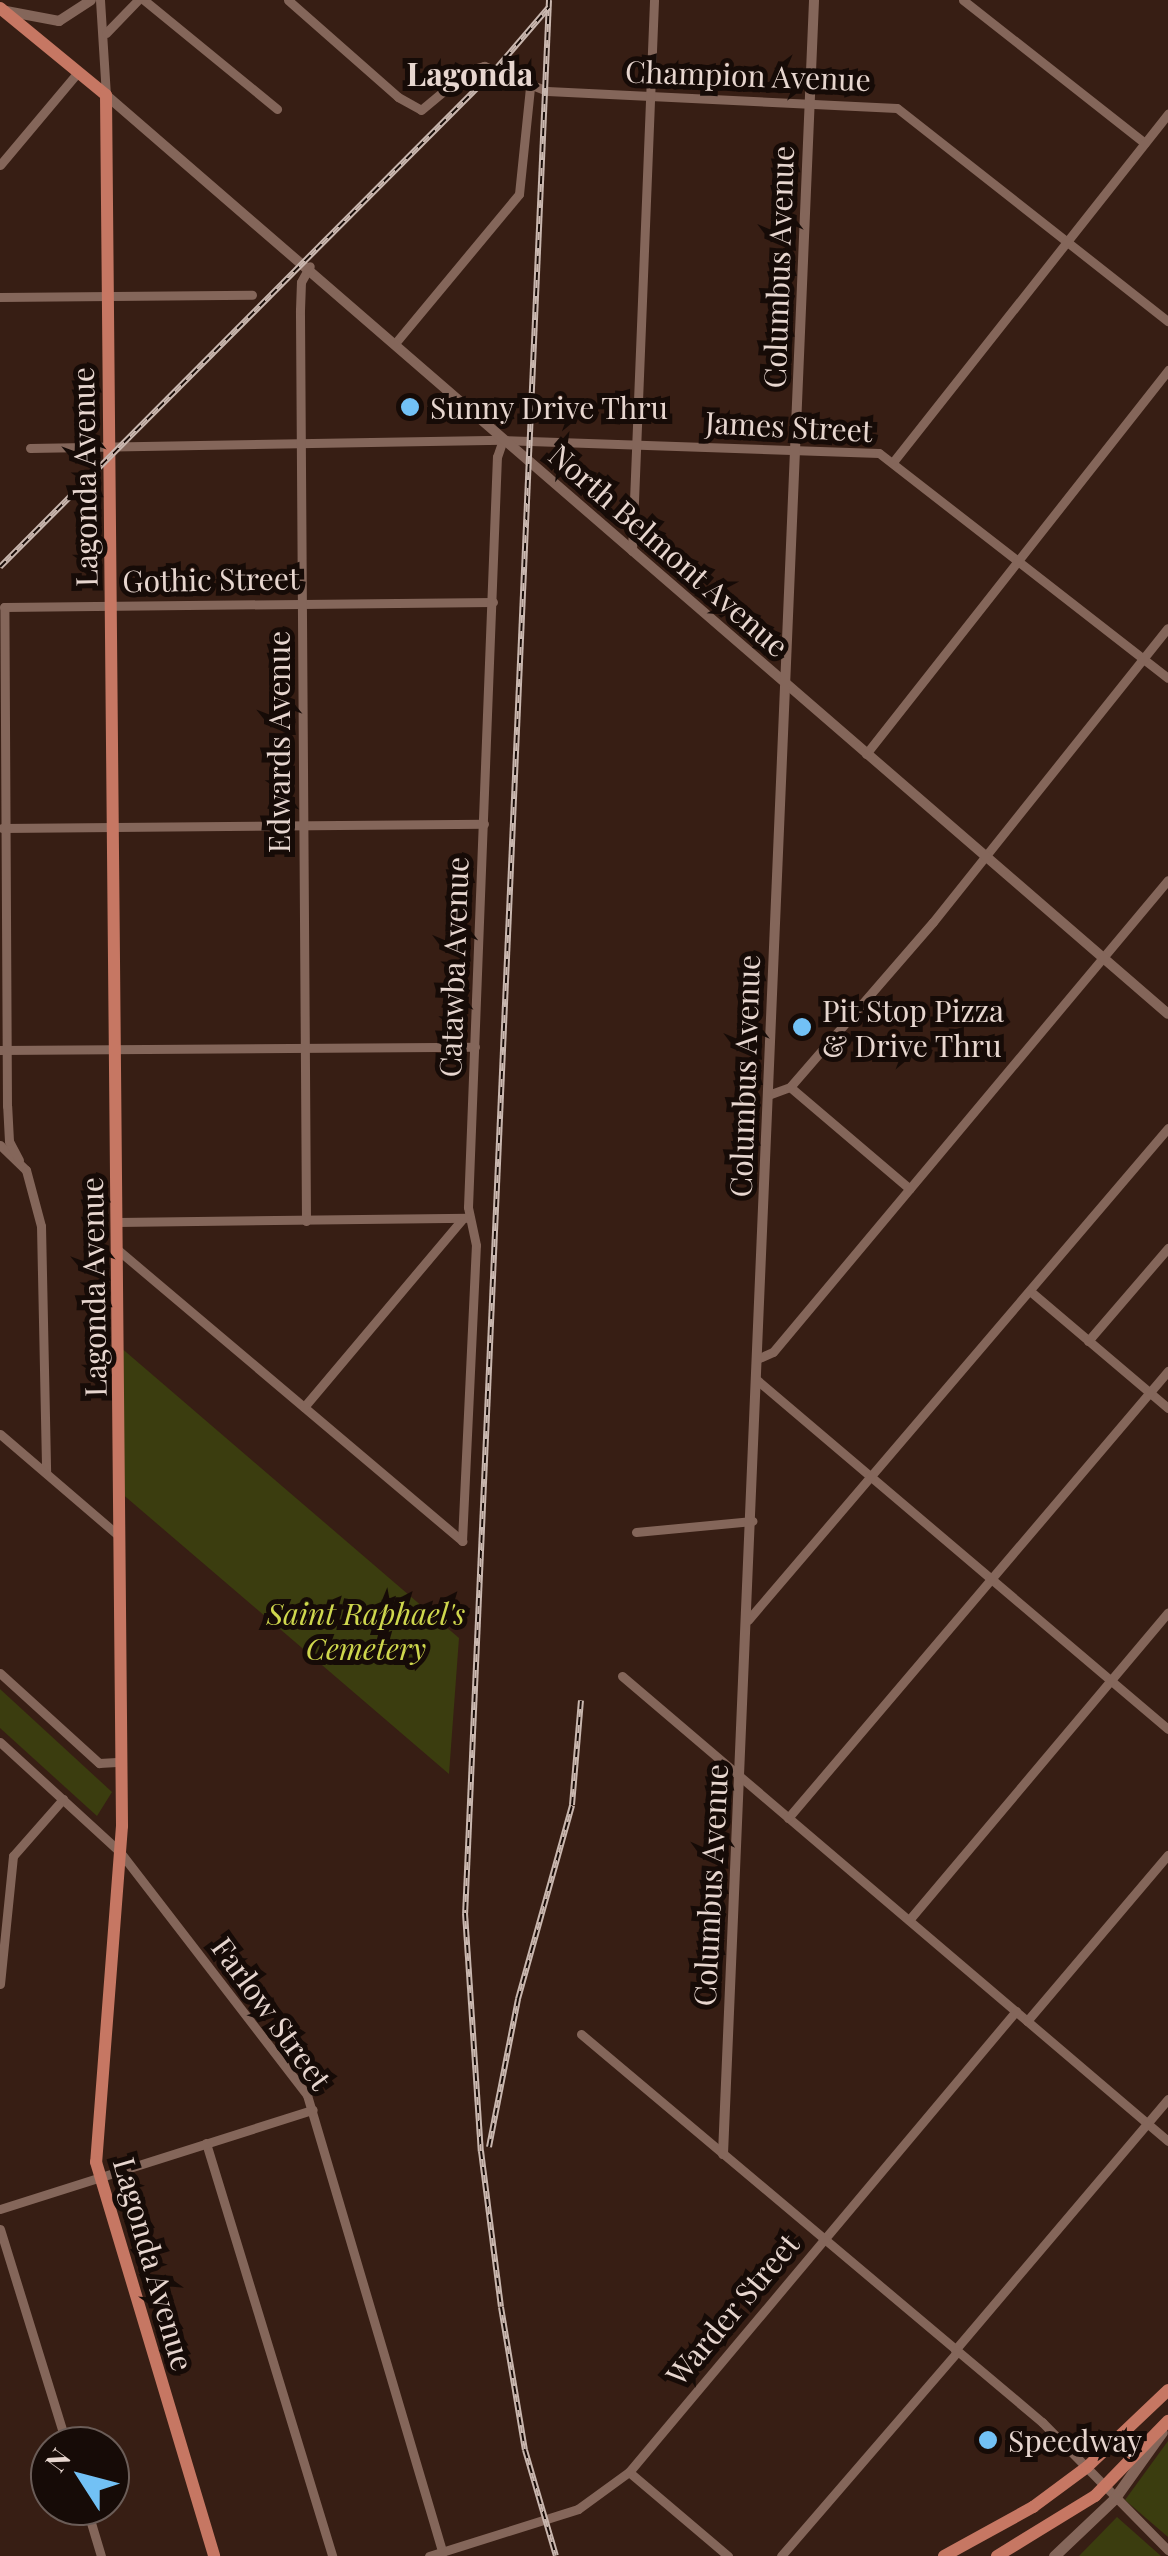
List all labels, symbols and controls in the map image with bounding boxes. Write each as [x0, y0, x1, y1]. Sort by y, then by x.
street label: Champion Avenue [624, 53, 872, 97]
district label: Lagonda [407, 54, 533, 92]
street label: Columbus Avenue [756, 145, 800, 389]
street label: Lagonda Avenue [64, 366, 104, 588]
place label: Sunny Drive Thru [430, 389, 670, 425]
marker: Sunny Drive Thru [399, 396, 421, 418]
street label: James Street [705, 404, 873, 448]
street label: North Belmont Avenue [541, 436, 797, 664]
street label: Gothic Street [122, 559, 300, 599]
street label: Edwards Avenue [260, 630, 296, 854]
street label: Catawba Avenue [431, 855, 475, 1079]
street label: Columbus Avenue [722, 954, 766, 1198]
place label: Pit Stop Pizza & Drive Thru [822, 992, 1004, 1062]
marker: Pit Stop Pizza & Drive Thru [791, 1016, 813, 1038]
street label: Lagonda Avenue [73, 1176, 113, 1398]
park label: Saint Raphael's Cemetery [267, 1595, 465, 1666]
street label: Columbus Avenue [686, 1762, 734, 2008]
street label: Farlow Street [205, 1930, 339, 2096]
street label: Lagonda Avenue [106, 2153, 202, 2375]
street label: Warder Street [658, 2226, 806, 2392]
place label: Speedway [1008, 2422, 1142, 2458]
north arrow [30, 2426, 130, 2526]
marker: Speedway [977, 2429, 999, 2451]
text: N [36, 2440, 78, 2478]

